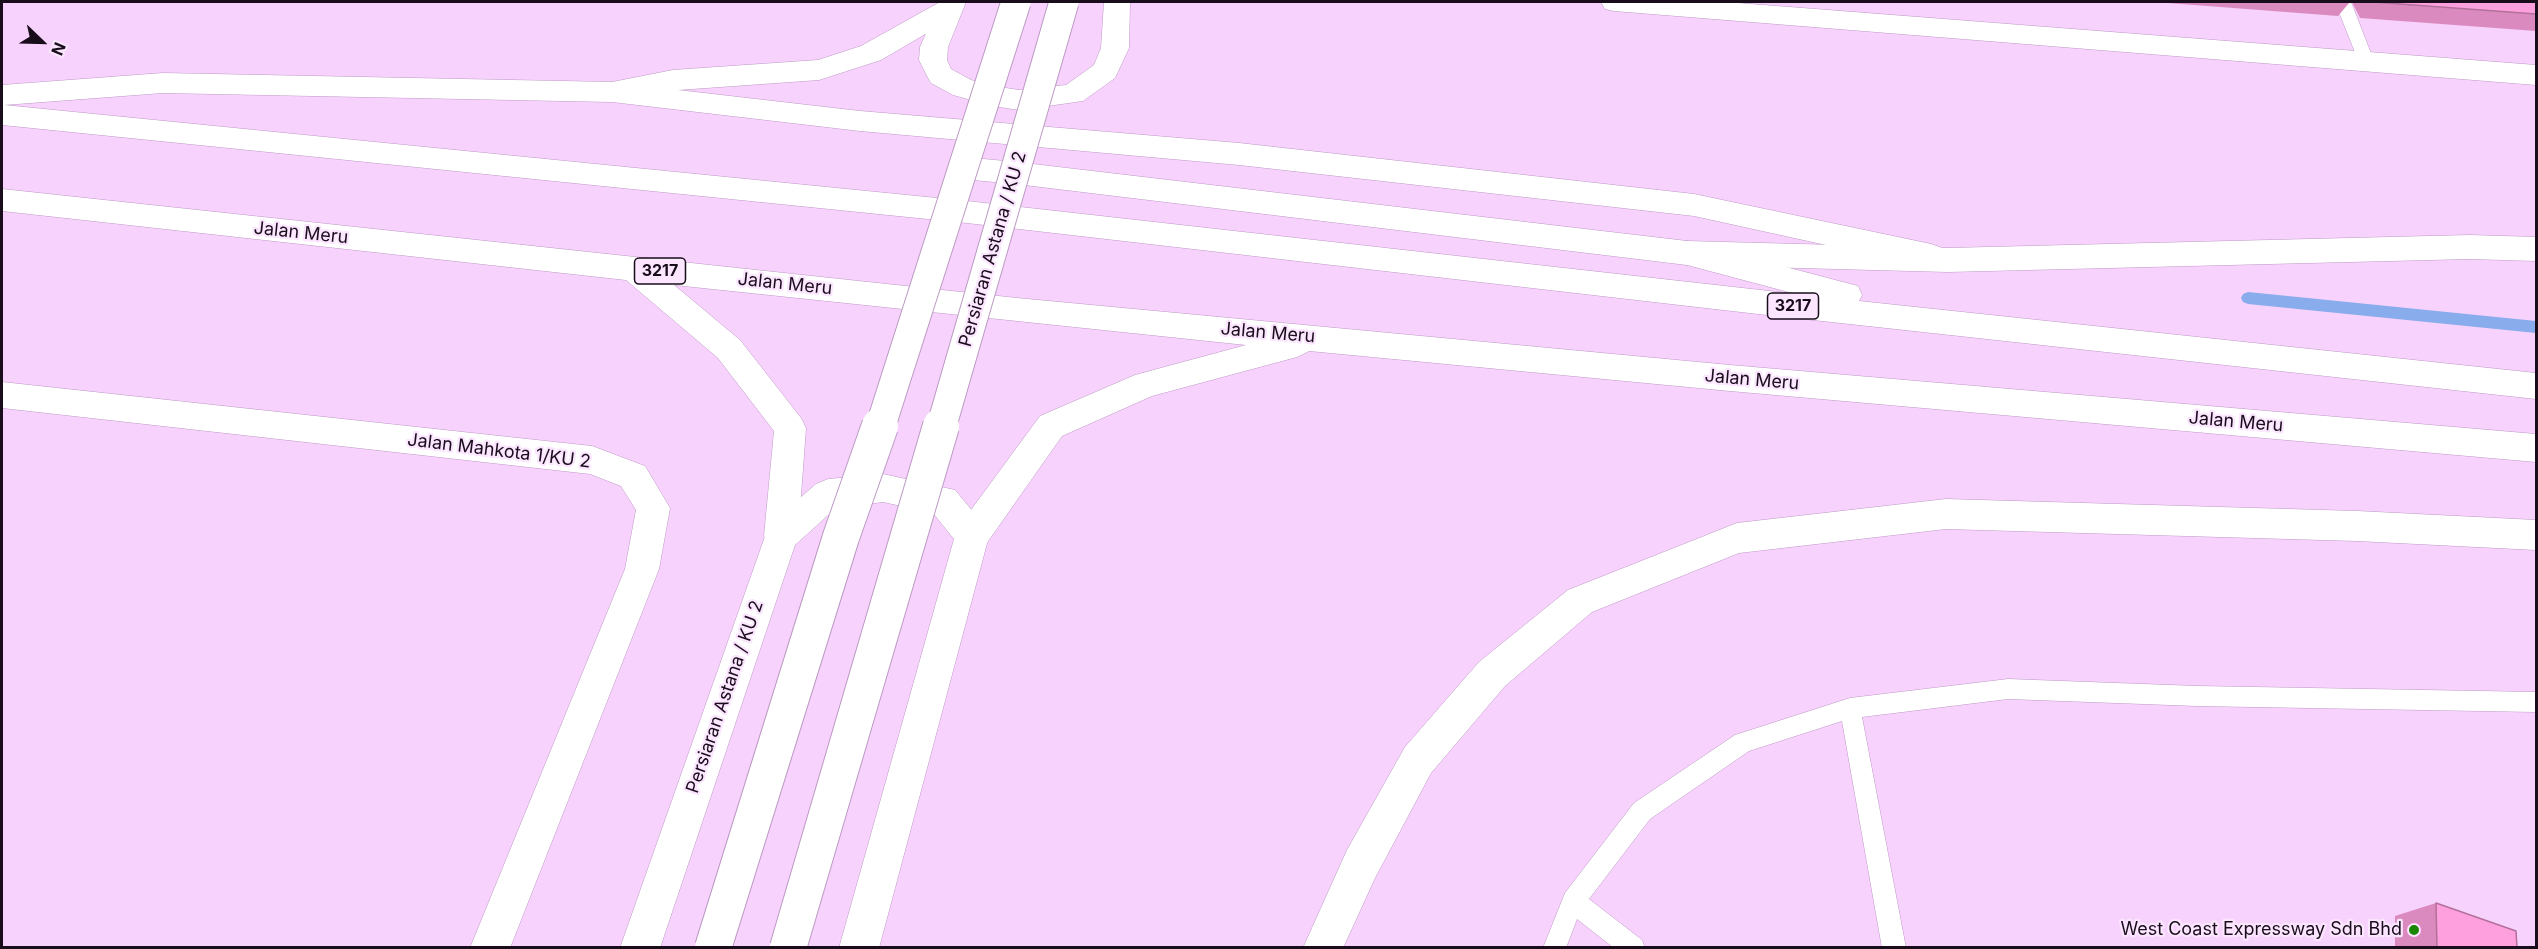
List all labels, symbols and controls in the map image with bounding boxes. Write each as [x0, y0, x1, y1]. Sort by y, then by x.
north arrow [12, 12, 72, 72]
text: N [47, 40, 70, 59]
street label: Persiaran Astana / KU 2 [955, 149, 1031, 349]
street label: Jalan Meru [253, 217, 349, 249]
road number: 3217 [634, 258, 686, 284]
street label: Jalan Meru [737, 268, 833, 300]
road number: 3217 [1768, 293, 1818, 319]
street label: Jalan Meru [1220, 318, 1316, 348]
street label: Jalan Meru [1704, 365, 1800, 395]
street label: Jalan Meru [2188, 407, 2284, 437]
street label: Jalan Mahkota 1/KU 2 [406, 429, 592, 473]
street label: Persiaran Astana / KU 2 [682, 598, 768, 796]
place label: West Coast Expressway Sdn Bhd [2120, 919, 2402, 941]
marker: West Coast Expressway Sdn Bhd [2407, 923, 2421, 937]

